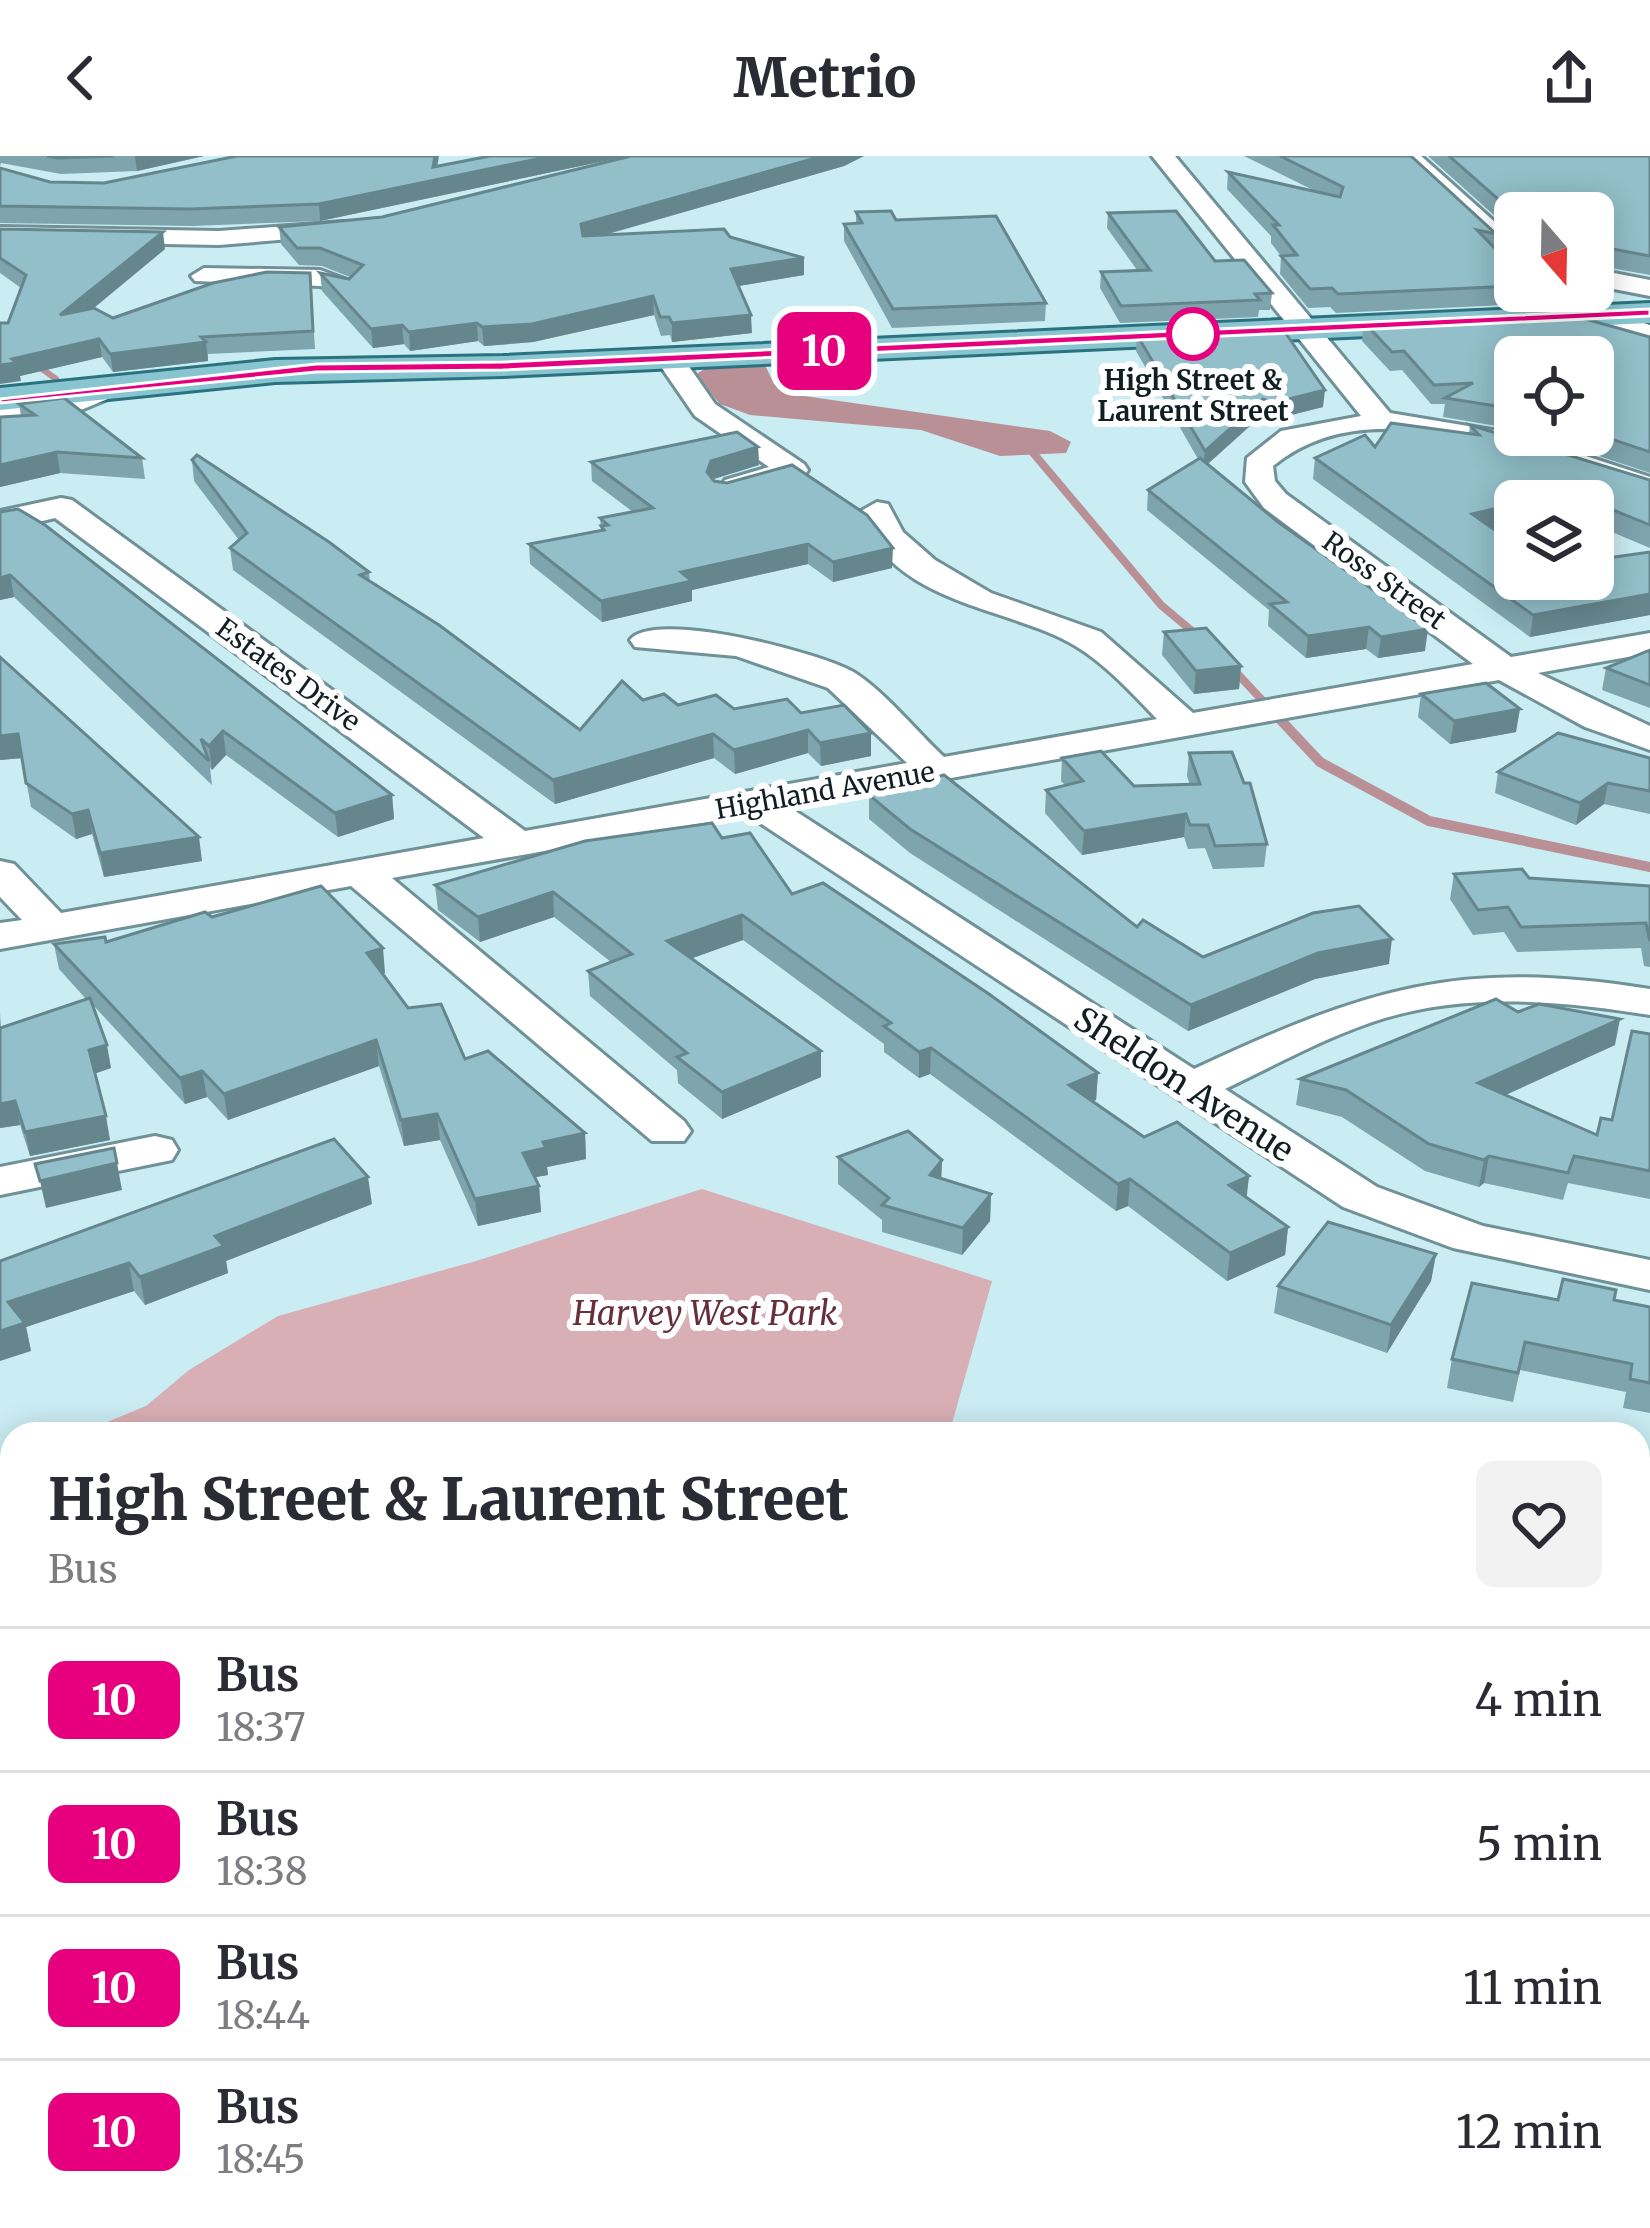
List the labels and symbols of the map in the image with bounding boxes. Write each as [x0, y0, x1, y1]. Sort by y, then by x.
north arrow [1494, 192, 1614, 312]
marker: High Street & Laurent Street [1168, 309, 1218, 359]
line badge: 10 [770, 312, 878, 390]
place label: High Street & Laurent Street [1097, 363, 1289, 428]
street label: Ross Street [1316, 524, 1453, 637]
street label: Estates Drive [210, 611, 367, 738]
street label: Highland Avenue [713, 754, 937, 827]
street label: Sheldon Avenue [1066, 998, 1301, 1171]
park label: Harvey West Park [572, 1293, 837, 1334]

